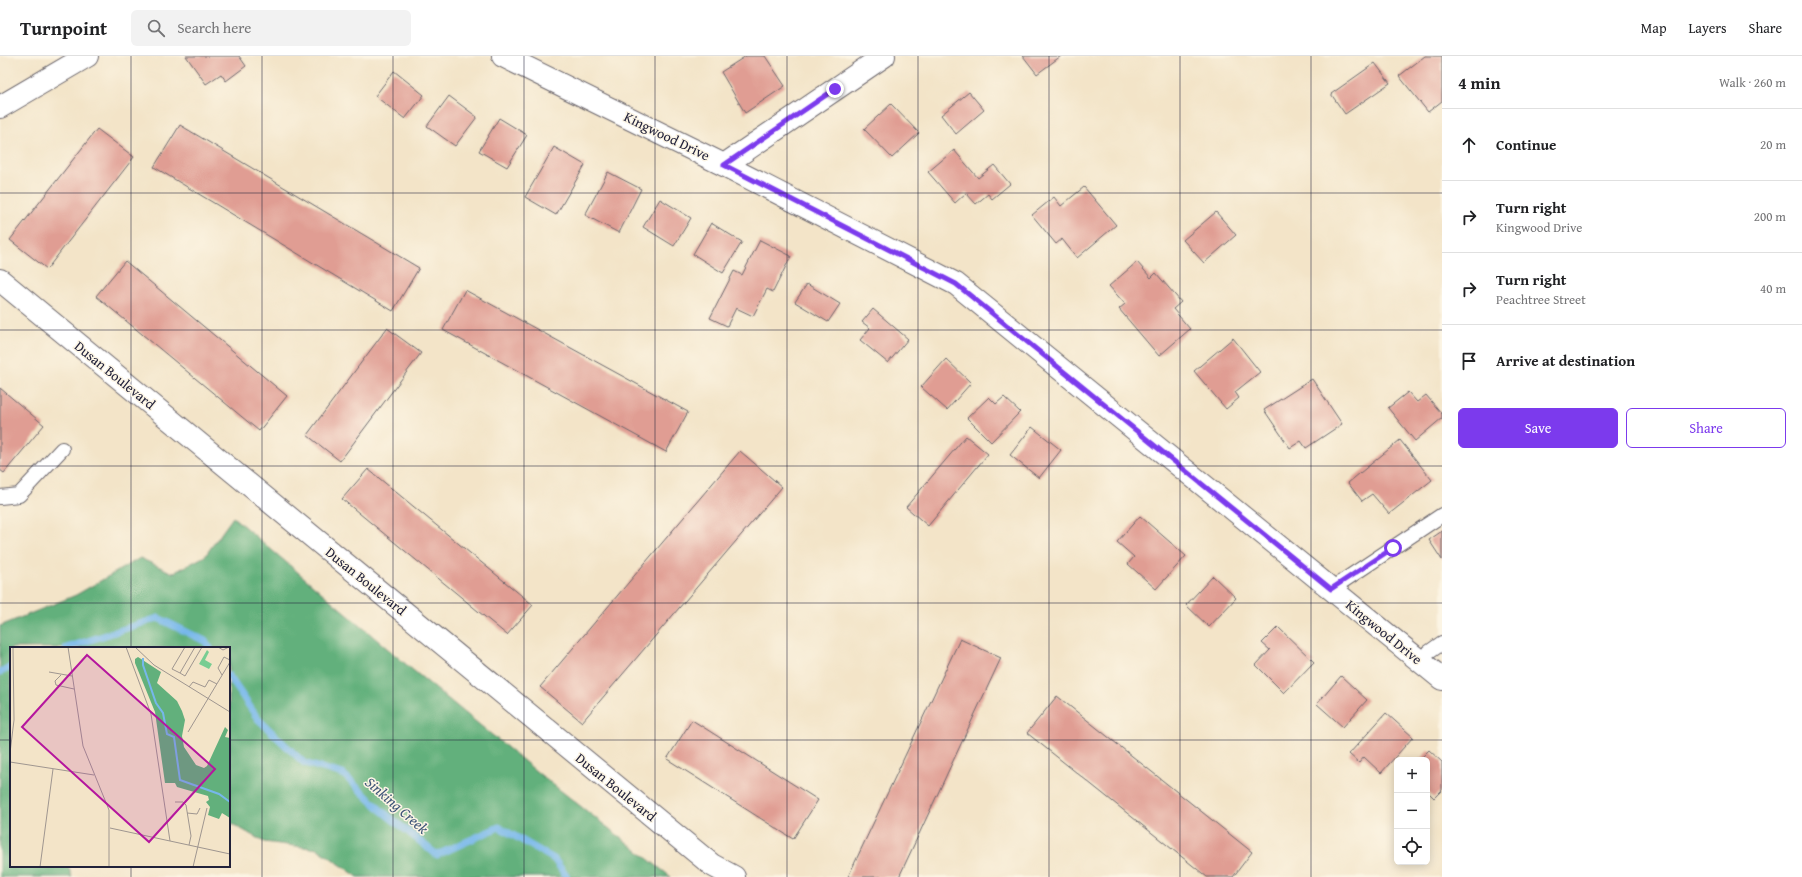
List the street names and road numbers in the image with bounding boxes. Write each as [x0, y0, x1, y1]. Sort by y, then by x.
street label: Kingwood Drive [621, 107, 714, 166]
street label: Dusan Boulevard [70, 336, 160, 414]
street label: Dusan Boulevard [321, 542, 411, 620]
street label: Kingwood Drive [1342, 595, 1427, 669]
street label: Dusan Boulevard [571, 748, 661, 826]

